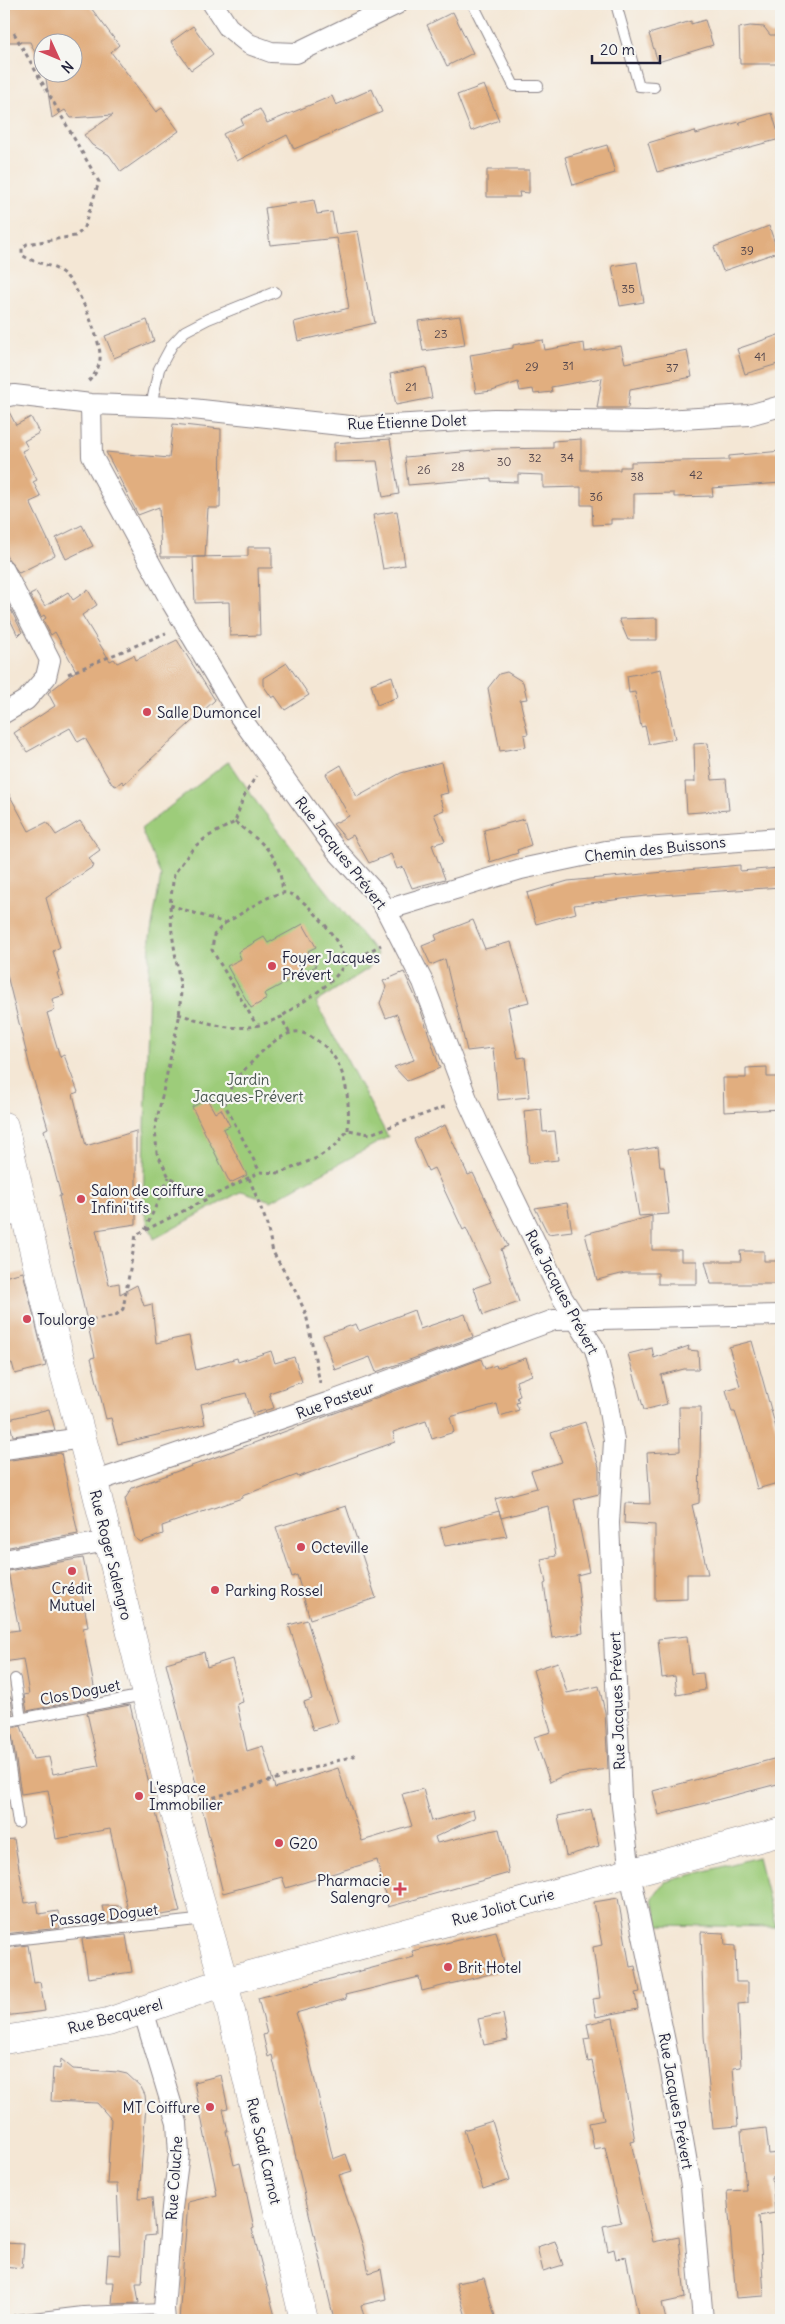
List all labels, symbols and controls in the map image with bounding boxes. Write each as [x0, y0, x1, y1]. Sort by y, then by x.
north arrow [32, 32, 82, 82]
scale bar [592, 32, 660, 64]
text: 20 m [600, 40, 635, 59]
text: N [58, 57, 77, 77]
house number: 39 [740, 243, 754, 258]
house number: 35 [621, 281, 635, 296]
house number: 23 [434, 326, 448, 341]
house number: 41 [754, 349, 766, 364]
house number: 31 [562, 358, 574, 373]
house number: 29 [525, 359, 539, 374]
house number: 37 [666, 360, 678, 375]
house number: 21 [405, 379, 417, 394]
street label: Rue Étienne Dolet [347, 410, 467, 434]
house number: 32 [528, 450, 542, 465]
house number: 34 [560, 450, 574, 465]
house number: 30 [497, 454, 511, 469]
house number: 28 [451, 459, 465, 474]
house number: 26 [417, 462, 431, 477]
house number: 42 [689, 467, 703, 482]
house number: 38 [630, 469, 644, 484]
house number: 36 [589, 489, 603, 504]
place label: Salle Dumoncel [157, 703, 261, 722]
marker: Salle Dumoncel [141, 706, 153, 718]
street label: Rue Jacques Prévert [291, 793, 391, 913]
street label: Chemin des Buissons [583, 832, 727, 866]
place label: Foyer Jacques Prévert [282, 948, 380, 984]
marker: Foyer Jacques Prévert [266, 960, 278, 972]
park label: Jardin Jacques-Prévert [192, 1070, 304, 1106]
place label: Salon de coiffure Infini'tifs [91, 1181, 204, 1217]
marker: Salon de coiffure Infini'tifs [75, 1193, 87, 1205]
street label: Rue Jacques Prévert [521, 1227, 603, 1357]
place label: Toulorge [37, 1310, 95, 1329]
marker: Toulorge [21, 1313, 33, 1325]
street label: Rue Pasteur [293, 1377, 377, 1423]
street label: Rue Roger Salengro [86, 1488, 136, 1622]
place label: Octeville [311, 1538, 369, 1557]
marker: Octeville [295, 1541, 307, 1553]
marker: Crédit Mutuel [66, 1565, 78, 1577]
place label: Crédit Mutuel [49, 1579, 95, 1615]
place label: Parking Rossel [225, 1581, 323, 1600]
marker: Parking Rossel [209, 1584, 221, 1596]
street label: Rue Jacques Prévert [605, 1632, 629, 1770]
street label: Clos Doguet [38, 1675, 122, 1709]
place label: L'espace Immobilier [149, 1778, 223, 1814]
marker: L'espace Immobilier [133, 1790, 145, 1802]
place label: G20 [289, 1834, 318, 1853]
marker: G20 [273, 1837, 285, 1849]
place label: Pharmacie Salengro [317, 1871, 390, 1907]
marker: Pharmacie Salengro [394, 1883, 406, 1895]
street label: Rue Joliot Curie [450, 1884, 556, 1930]
street label: Passage Doguet [49, 1900, 159, 1930]
place label: Brit Hotel [458, 1958, 521, 1977]
marker: Brit Hotel [442, 1961, 454, 1973]
street label: Rue Becquerel [65, 1994, 165, 2038]
street label: Rue Jacques Prévert [655, 2031, 697, 2171]
street label: Rue Sadi Carnot [242, 2096, 286, 2206]
place label: MT Coiffure [123, 2098, 200, 2117]
marker: MT Coiffure [204, 2101, 216, 2113]
street label: Rue Coluche [162, 2135, 186, 2221]

